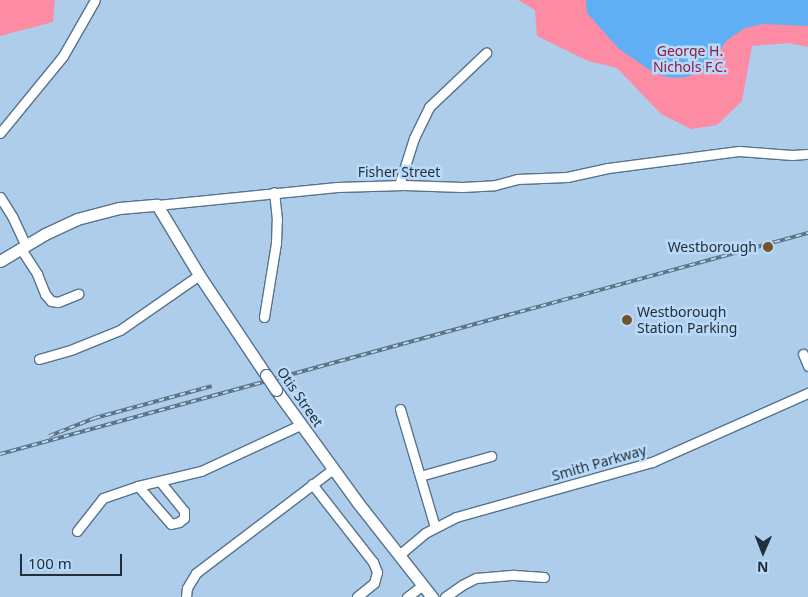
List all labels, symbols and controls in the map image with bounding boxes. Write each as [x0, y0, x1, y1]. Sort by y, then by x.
park label: George H. Nichols F.C. [653, 43, 727, 75]
street label: Fisher Street [358, 164, 440, 180]
place label: Westborough [668, 239, 757, 255]
marker: Westborough [761, 240, 775, 254]
place label: Westborough Station Parking [637, 304, 737, 336]
marker: Westborough Station Parking [621, 314, 633, 326]
street label: Otis Street [273, 364, 327, 430]
street label: Smith Parkway [550, 442, 648, 484]
north arrow [738, 527, 788, 577]
scale bar [22, 544, 125, 576]
text: 100 m [28, 553, 72, 573]
text: N [757, 558, 769, 577]

